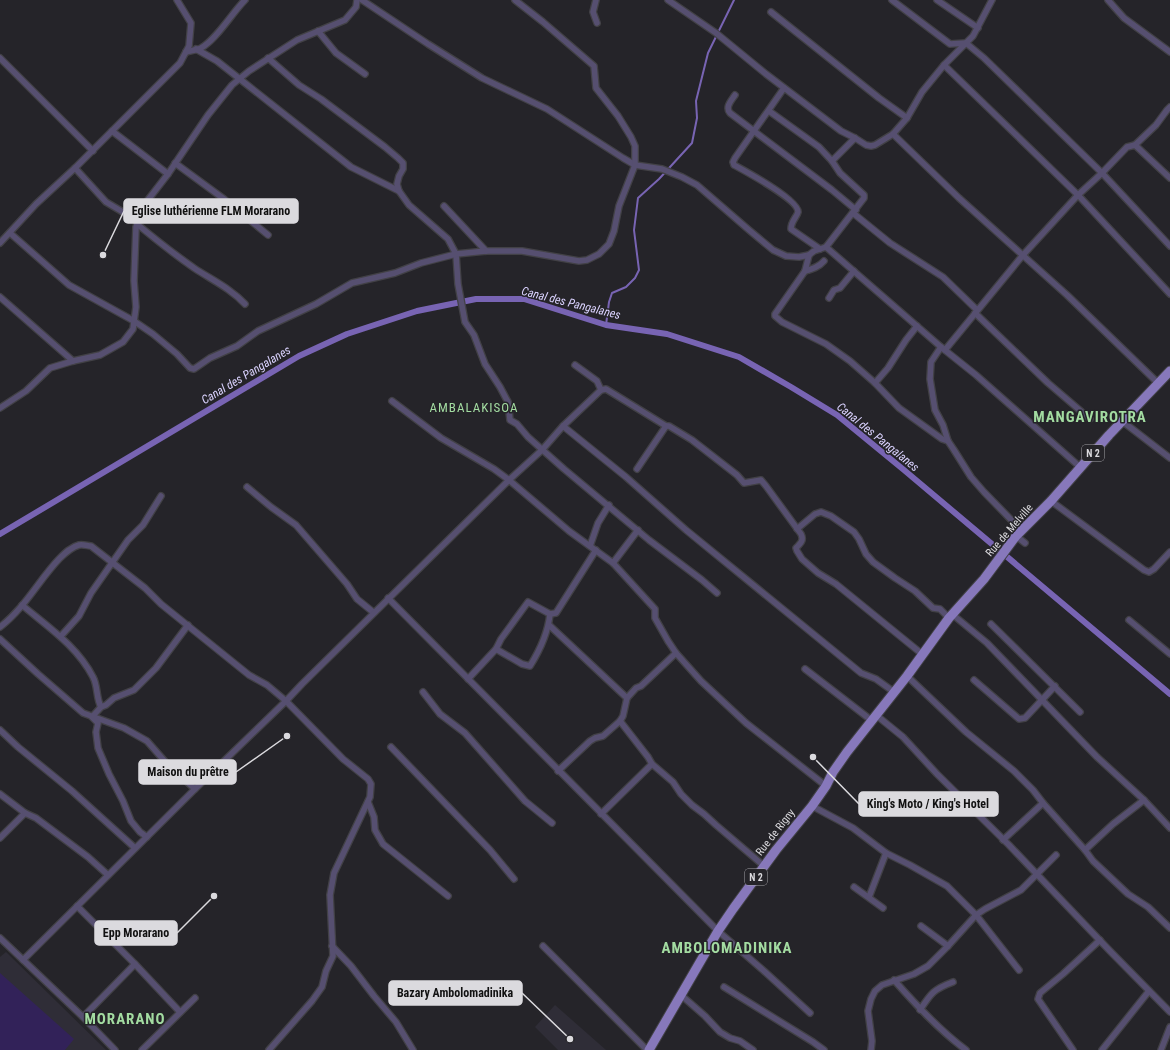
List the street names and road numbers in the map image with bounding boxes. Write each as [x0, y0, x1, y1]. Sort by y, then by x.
road number: N 2 [1082, 445, 1104, 461]
street label: Rue de Melville [983, 501, 1036, 559]
street label: Rue de Rigny [753, 806, 798, 858]
road number: N 2 [745, 869, 767, 885]

